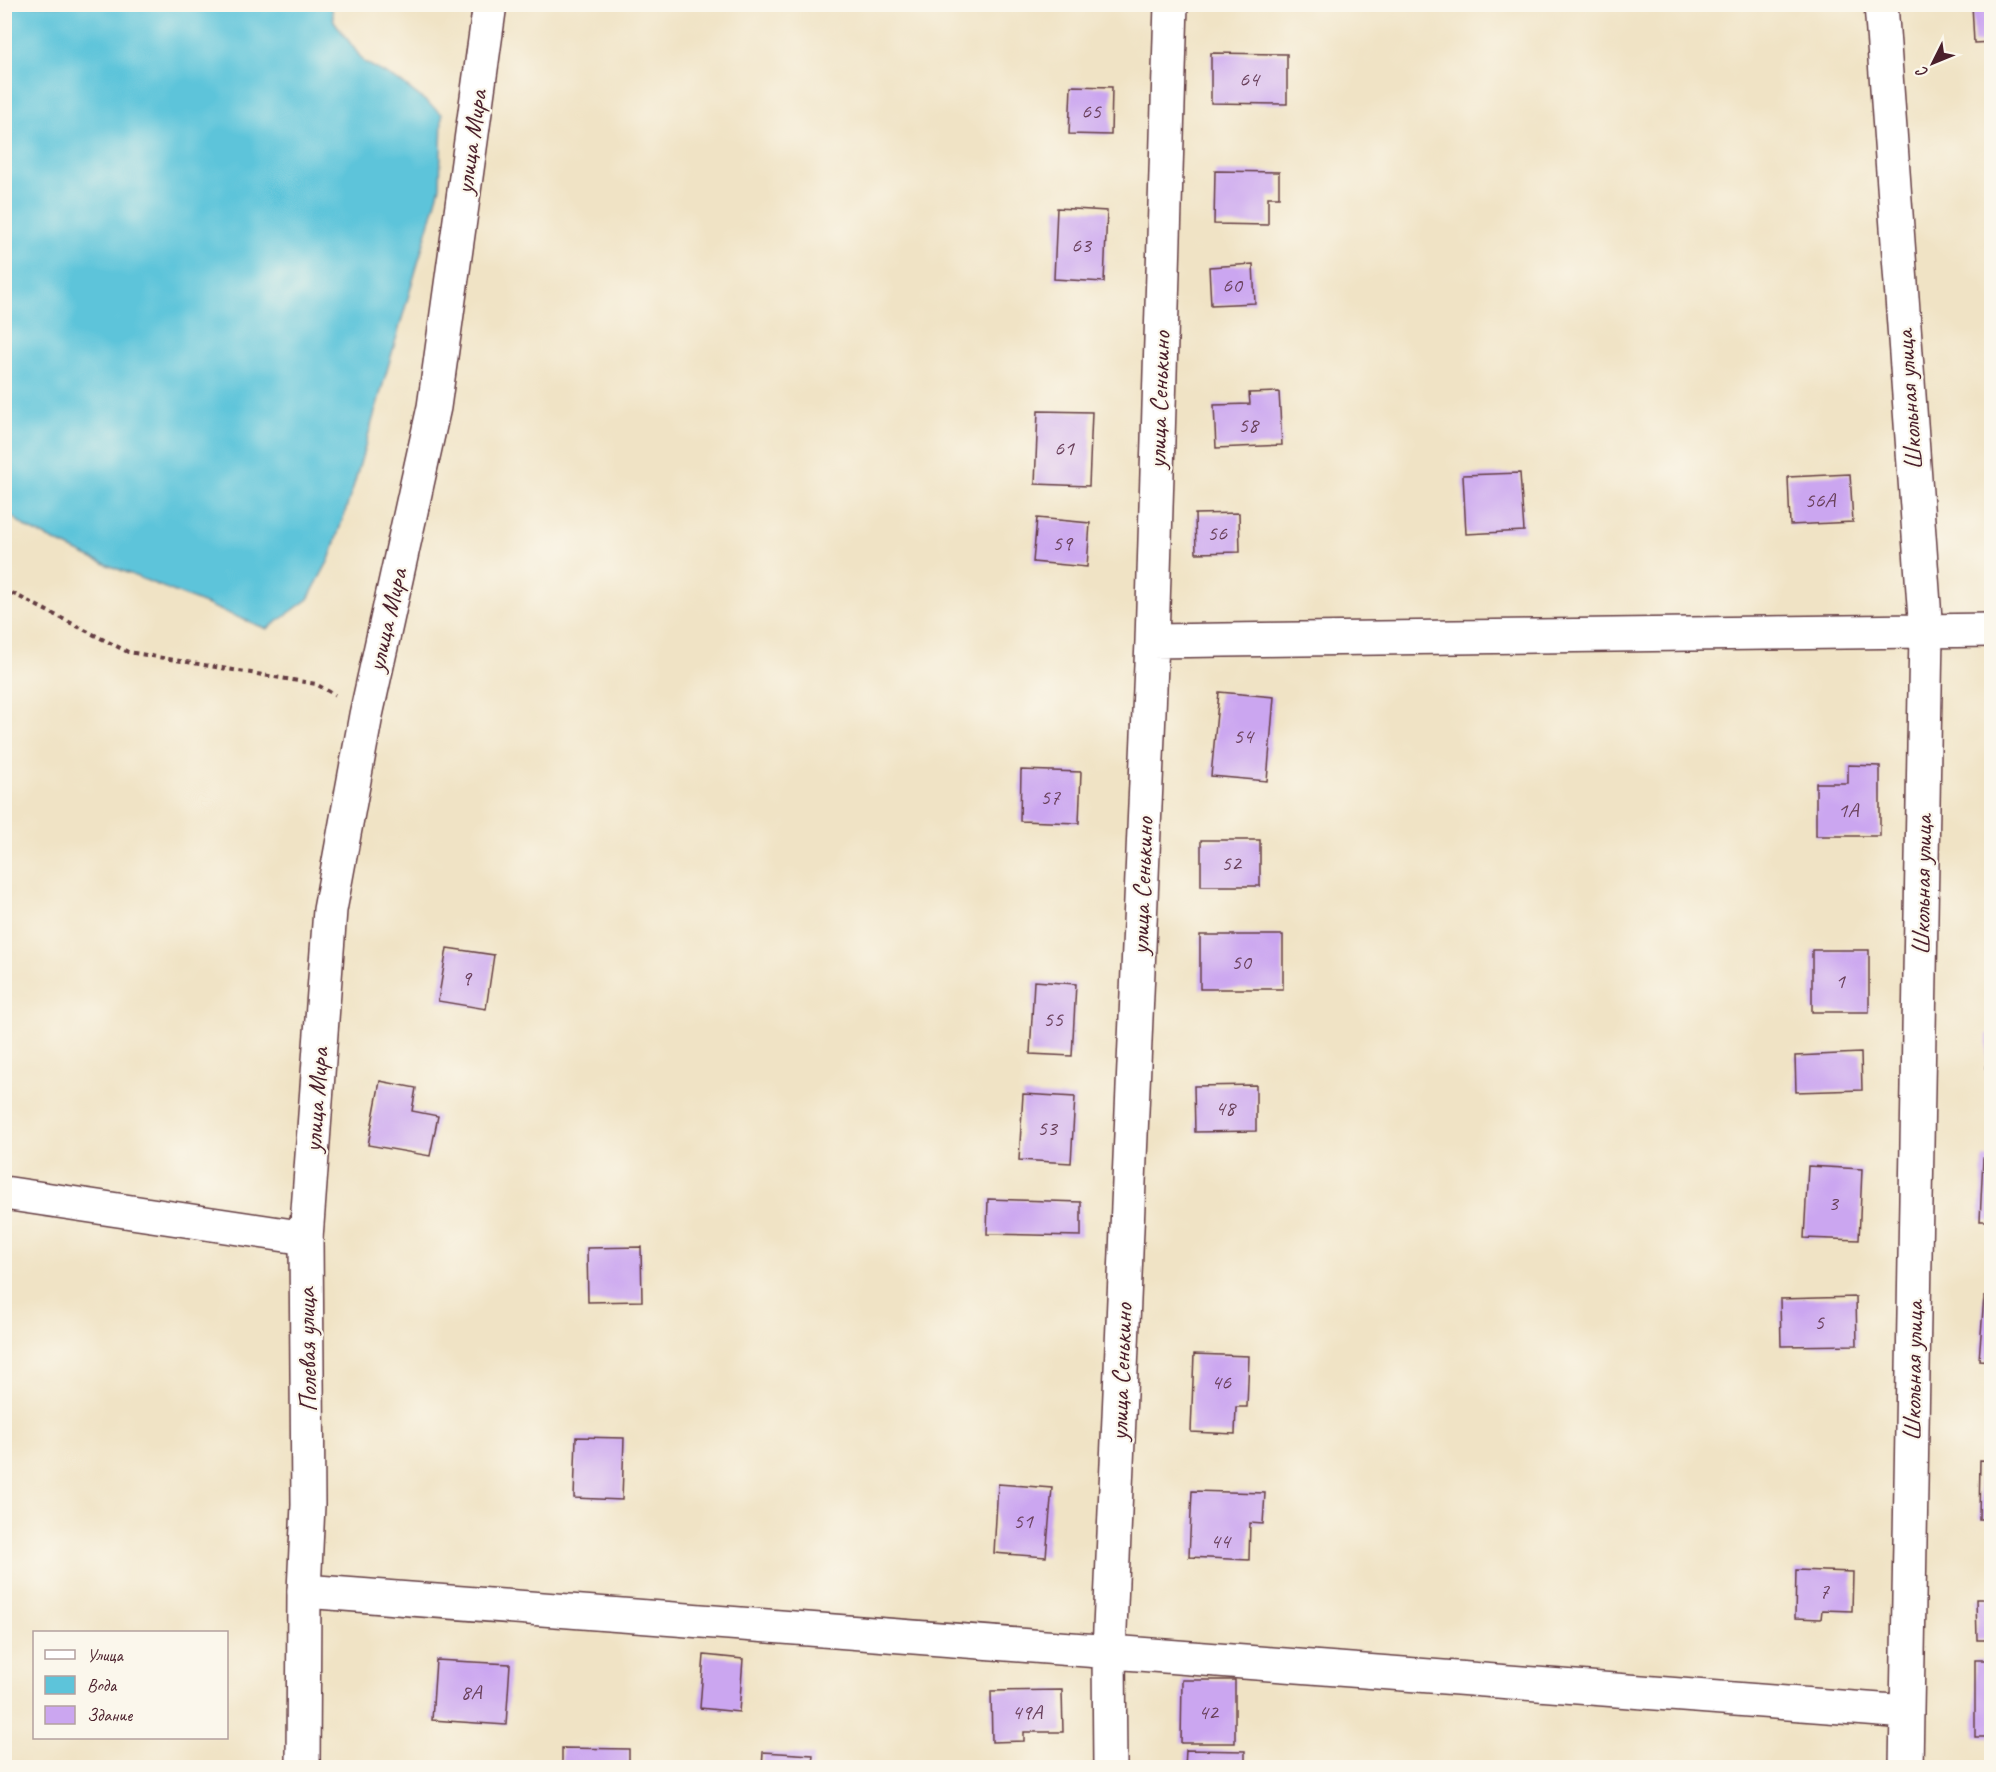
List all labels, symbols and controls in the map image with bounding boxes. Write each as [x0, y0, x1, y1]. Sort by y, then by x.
north arrow [1903, 33, 1963, 93]
text: С [1911, 61, 1933, 82]
house number: 64 [1239, 65, 1261, 93]
street label: улица Мира [447, 86, 495, 198]
house number: 65 [1081, 97, 1102, 125]
house number: 63 [1071, 231, 1093, 259]
house number: 60 [1222, 271, 1244, 299]
street label: Школьная улица [1887, 327, 1930, 471]
street label: улица Сенькино [1140, 329, 1178, 471]
house number: 58 [1238, 411, 1260, 439]
house number: 61 [1054, 434, 1075, 462]
house number: 56А [1805, 486, 1836, 514]
house number: 56 [1207, 519, 1228, 547]
house number: 59 [1052, 529, 1074, 557]
street label: улица Мира [359, 564, 415, 677]
house number: 54 [1233, 722, 1255, 750]
house number: 57 [1040, 783, 1061, 811]
house number: 1А [1838, 796, 1859, 824]
street label: Школьная улица [1904, 812, 1940, 955]
street label: улица Сенькино [1123, 815, 1161, 957]
house number: 52 [1221, 849, 1243, 877]
house number: 50 [1231, 948, 1253, 976]
house number: 9 [461, 964, 473, 992]
house number: 1 [1835, 967, 1846, 995]
house number: 55 [1043, 1005, 1064, 1033]
street label: улица Мира [296, 1045, 336, 1155]
house number: 48 [1215, 1094, 1237, 1122]
house number: 53 [1037, 1114, 1059, 1142]
house number: 3 [1828, 1189, 1840, 1217]
street label: Полевая улица [289, 1286, 325, 1413]
street label: Школьная улица [1895, 1298, 1931, 1441]
street label: улица Сенькино [1102, 1301, 1140, 1443]
house number: 5 [1814, 1308, 1825, 1336]
house number: 46 [1211, 1368, 1232, 1396]
house number: 51 [1013, 1507, 1034, 1535]
house number: 44 [1210, 1527, 1232, 1555]
house number: 7 [1819, 1577, 1830, 1605]
legend [33, 1631, 228, 1739]
text: Улица [87, 1644, 124, 1666]
text: Вода [87, 1674, 118, 1696]
house number: 8А [461, 1678, 482, 1706]
house number: 49А [1012, 1698, 1043, 1726]
house number: 42 [1198, 1698, 1220, 1726]
text: Здание [87, 1704, 133, 1726]

